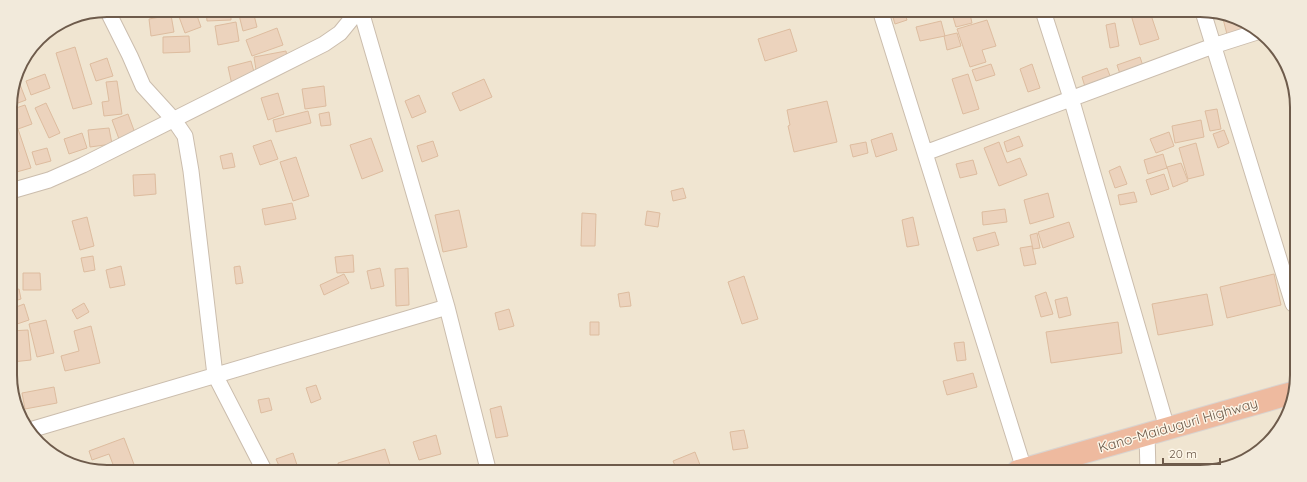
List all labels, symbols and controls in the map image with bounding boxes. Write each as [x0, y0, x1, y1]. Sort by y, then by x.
street label: Kano-Maiduguri Highway [1096, 394, 1260, 456]
scale bar [1163, 440, 1220, 466]
text: 20 m [1169, 446, 1197, 461]

